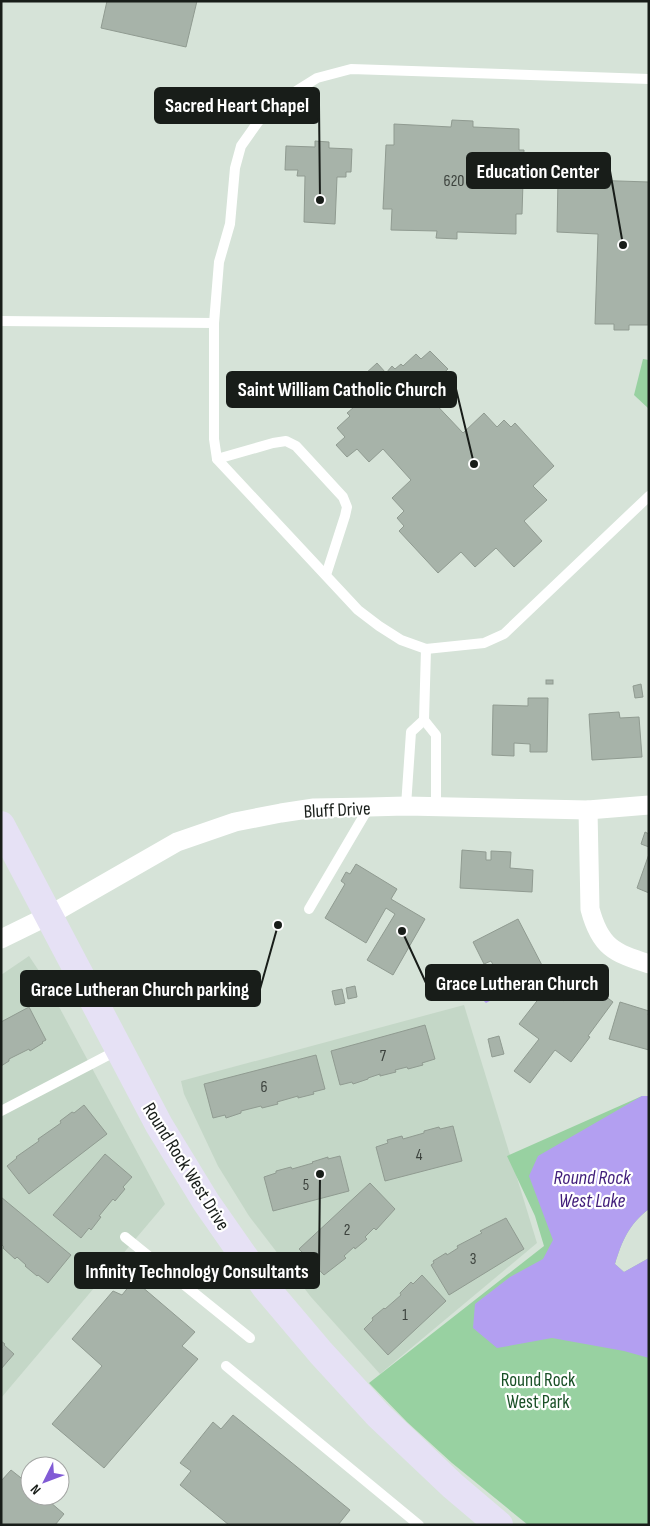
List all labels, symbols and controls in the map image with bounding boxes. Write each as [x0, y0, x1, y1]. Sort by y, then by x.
callout: Sacred Heart Chapel [155, 88, 319, 123]
text: Sacred Heart Chapel [165, 94, 309, 118]
callout: Education Center [467, 153, 610, 188]
text: Education Center [477, 160, 599, 184]
house number: 620 [444, 172, 464, 191]
callout: Saint William Catholic Church [227, 372, 456, 407]
text: Saint William Catholic Church [238, 378, 446, 402]
street label: Bluff Drive [303, 797, 371, 824]
callout: Grace Lutheran Church [426, 965, 608, 1000]
callout: Grace Lutheran Church parking [21, 971, 260, 1006]
text: Grace Lutheran Church [436, 972, 598, 996]
text: Grace Lutheran Church parking [31, 978, 250, 1002]
house number: 7 [380, 1047, 387, 1066]
house number: 6 [260, 1078, 268, 1097]
street label: Round Rock West Drive [137, 1099, 234, 1235]
house number: 4 [416, 1146, 423, 1165]
water label: Round Rock West Lake [553, 1166, 631, 1213]
house number: 5 [303, 1176, 309, 1195]
house number: 2 [344, 1221, 350, 1240]
house number: 3 [470, 1250, 476, 1269]
callout: Infinity Technology Consultants [75, 1253, 319, 1288]
text: Infinity Technology Consultants [85, 1260, 309, 1284]
house number: 1 [402, 1306, 408, 1325]
park label: Round Rock West Park [501, 1369, 576, 1414]
north arrow [20, 1456, 70, 1506]
text: N [27, 1481, 45, 1498]

